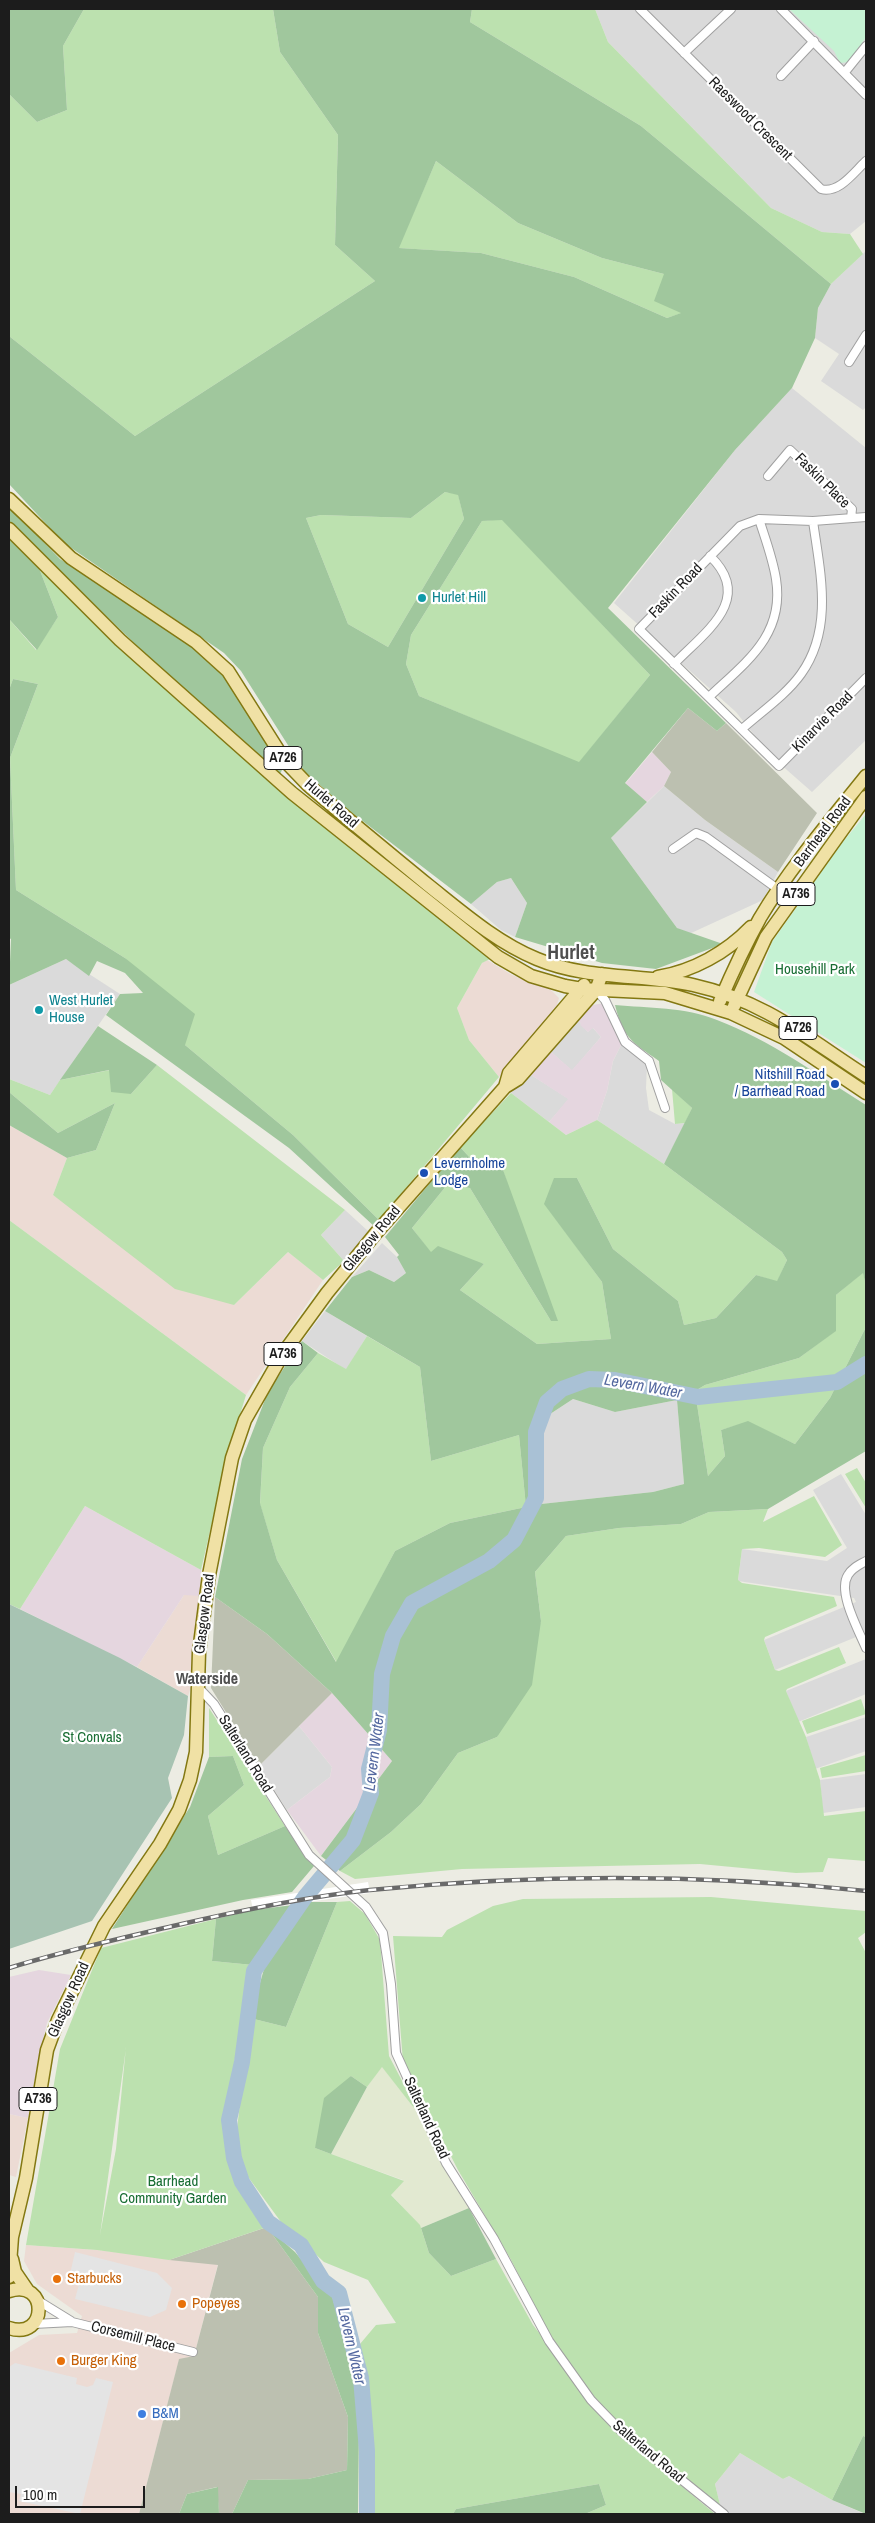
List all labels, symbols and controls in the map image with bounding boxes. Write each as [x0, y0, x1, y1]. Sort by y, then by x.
street label: Raeswood Crescent [704, 73, 796, 165]
street label: Faskin Place [791, 450, 853, 512]
street label: Faskin Road [646, 560, 706, 622]
place label: Hurlet Hill [432, 589, 486, 607]
marker: Hurlet Hill [416, 592, 428, 604]
street label: Kinarvie Road [789, 688, 857, 756]
road number: A726 [264, 746, 302, 770]
street label: Hurlet Road [300, 776, 362, 832]
street label: Barrhead Road [791, 793, 855, 871]
road number: A736 [777, 882, 815, 906]
district label: Hurlet [547, 942, 595, 966]
park label: Househill Park [775, 961, 855, 979]
place label: West Hurlet House [49, 992, 113, 1027]
marker: West Hurlet House [33, 1004, 45, 1016]
road number: A726 [779, 1016, 817, 1040]
place label: Nitshill Road / Barrhead Road [735, 1066, 825, 1101]
marker: Nitshill Road / Barrhead Road [829, 1078, 841, 1090]
place label: Levernholme Lodge [434, 1155, 505, 1190]
marker: Levernholme Lodge [418, 1167, 430, 1179]
street label: Glasgow Road [339, 1202, 405, 1276]
road number: A736 [264, 1342, 302, 1366]
water label: Levern Water [603, 1371, 683, 1403]
street label: Glasgow Road [191, 1573, 219, 1655]
district label: Waterside [176, 1670, 238, 1690]
street label: Salterland Road [214, 1712, 276, 1796]
water label: Levern Water [361, 1712, 389, 1792]
park label: St Convals [62, 1729, 122, 1747]
street label: Glasgow Road [44, 1959, 94, 2041]
street label: Salterland Road [399, 2074, 453, 2162]
road number: A736 [19, 2088, 57, 2110]
park label: Barrhead Community Garden [119, 2173, 227, 2208]
place label: Starbucks [67, 2270, 122, 2288]
marker: Starbucks [51, 2273, 63, 2285]
place label: Popeyes [192, 2295, 240, 2313]
marker: Popeyes [176, 2298, 188, 2310]
water label: Levern Water [333, 2306, 369, 2386]
street label: Corsemill Place [89, 2318, 177, 2356]
place label: Burger King [71, 2352, 137, 2370]
marker: Burger King [55, 2355, 67, 2367]
place label: B&M [152, 2405, 179, 2423]
marker: B&M [136, 2408, 148, 2420]
street label: Salterland Road [608, 2417, 688, 2487]
scale bar [18, 2476, 148, 2508]
text: 100 m [23, 2484, 57, 2505]

